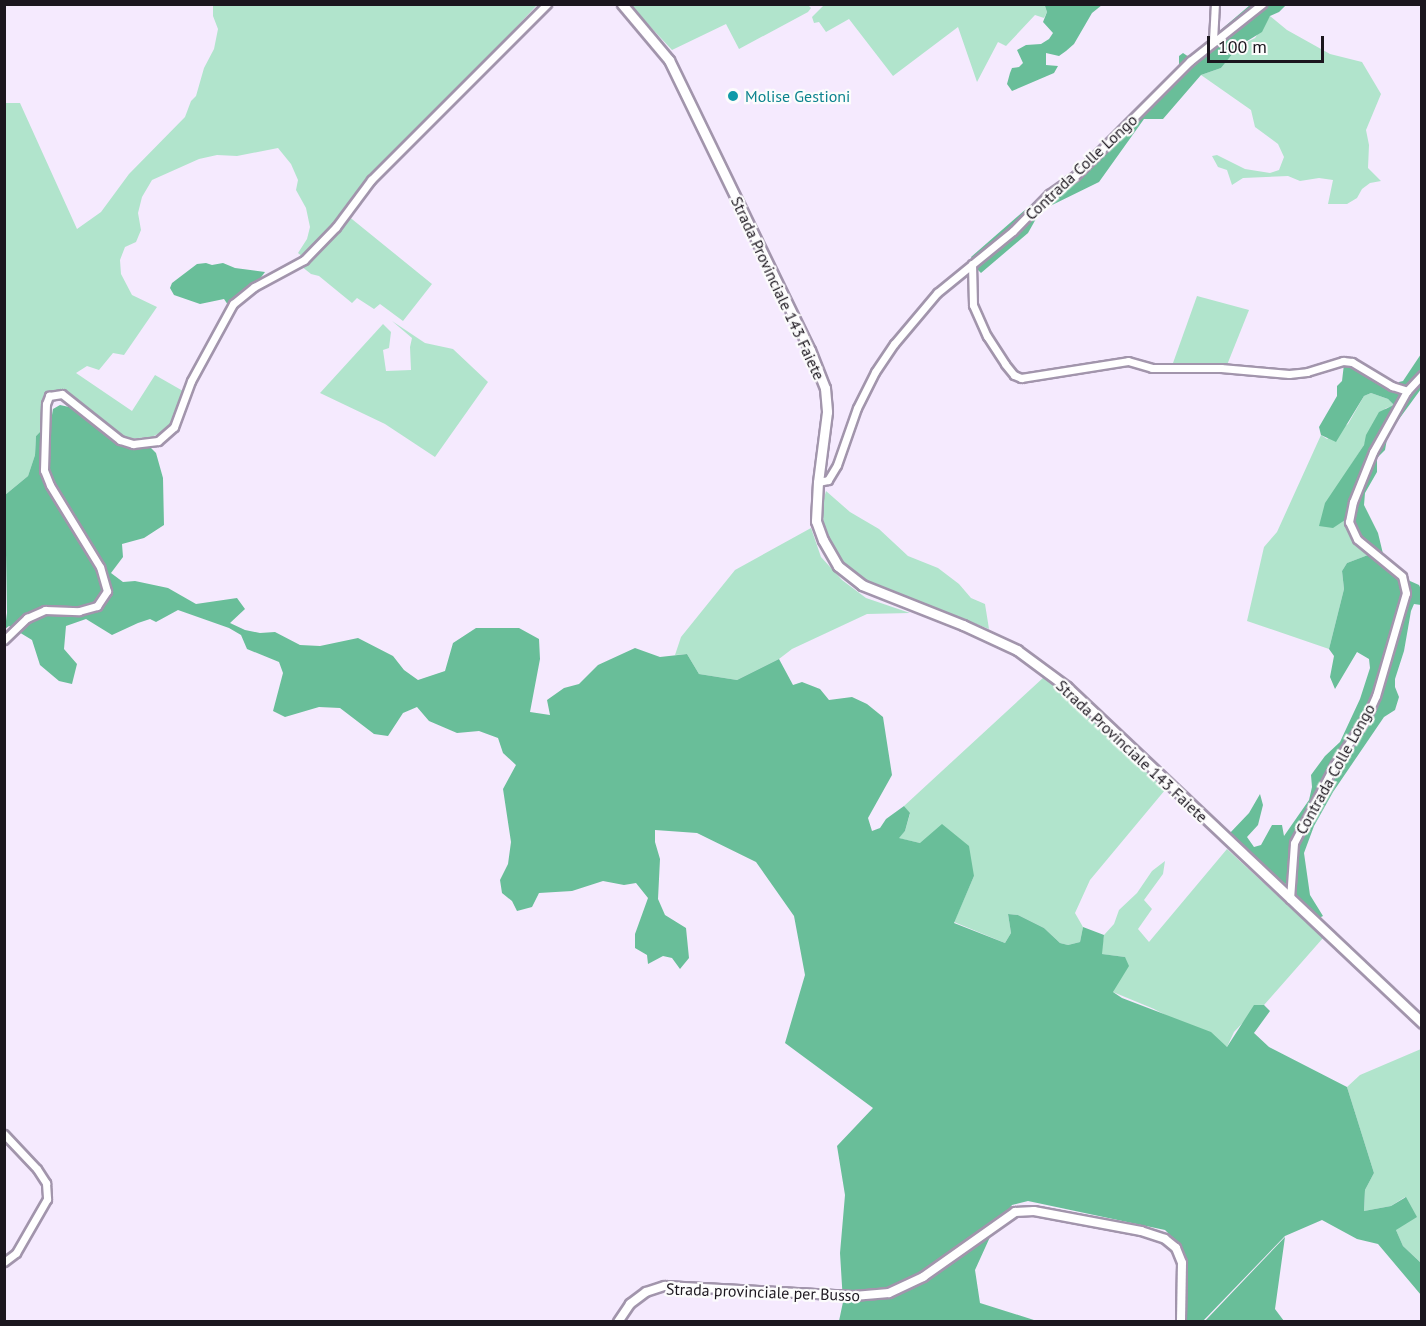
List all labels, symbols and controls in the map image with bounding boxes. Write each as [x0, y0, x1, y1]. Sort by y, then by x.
scale bar [1210, 24, 1327, 62]
text: 100 m [1218, 35, 1267, 58]
place label: Molise Gestioni [745, 86, 850, 106]
marker: Molise Gestioni [726, 89, 740, 103]
street label: Contrada Colle Longo [1021, 110, 1141, 224]
street label: Strada Provinciale 143 Faiete [727, 193, 829, 383]
street label: Strada Provinciale 143 Faiete [1052, 676, 1212, 826]
street label: Contrada Colle Longo [1291, 700, 1379, 838]
street label: Strada provinciale per Busso [666, 1279, 860, 1305]

